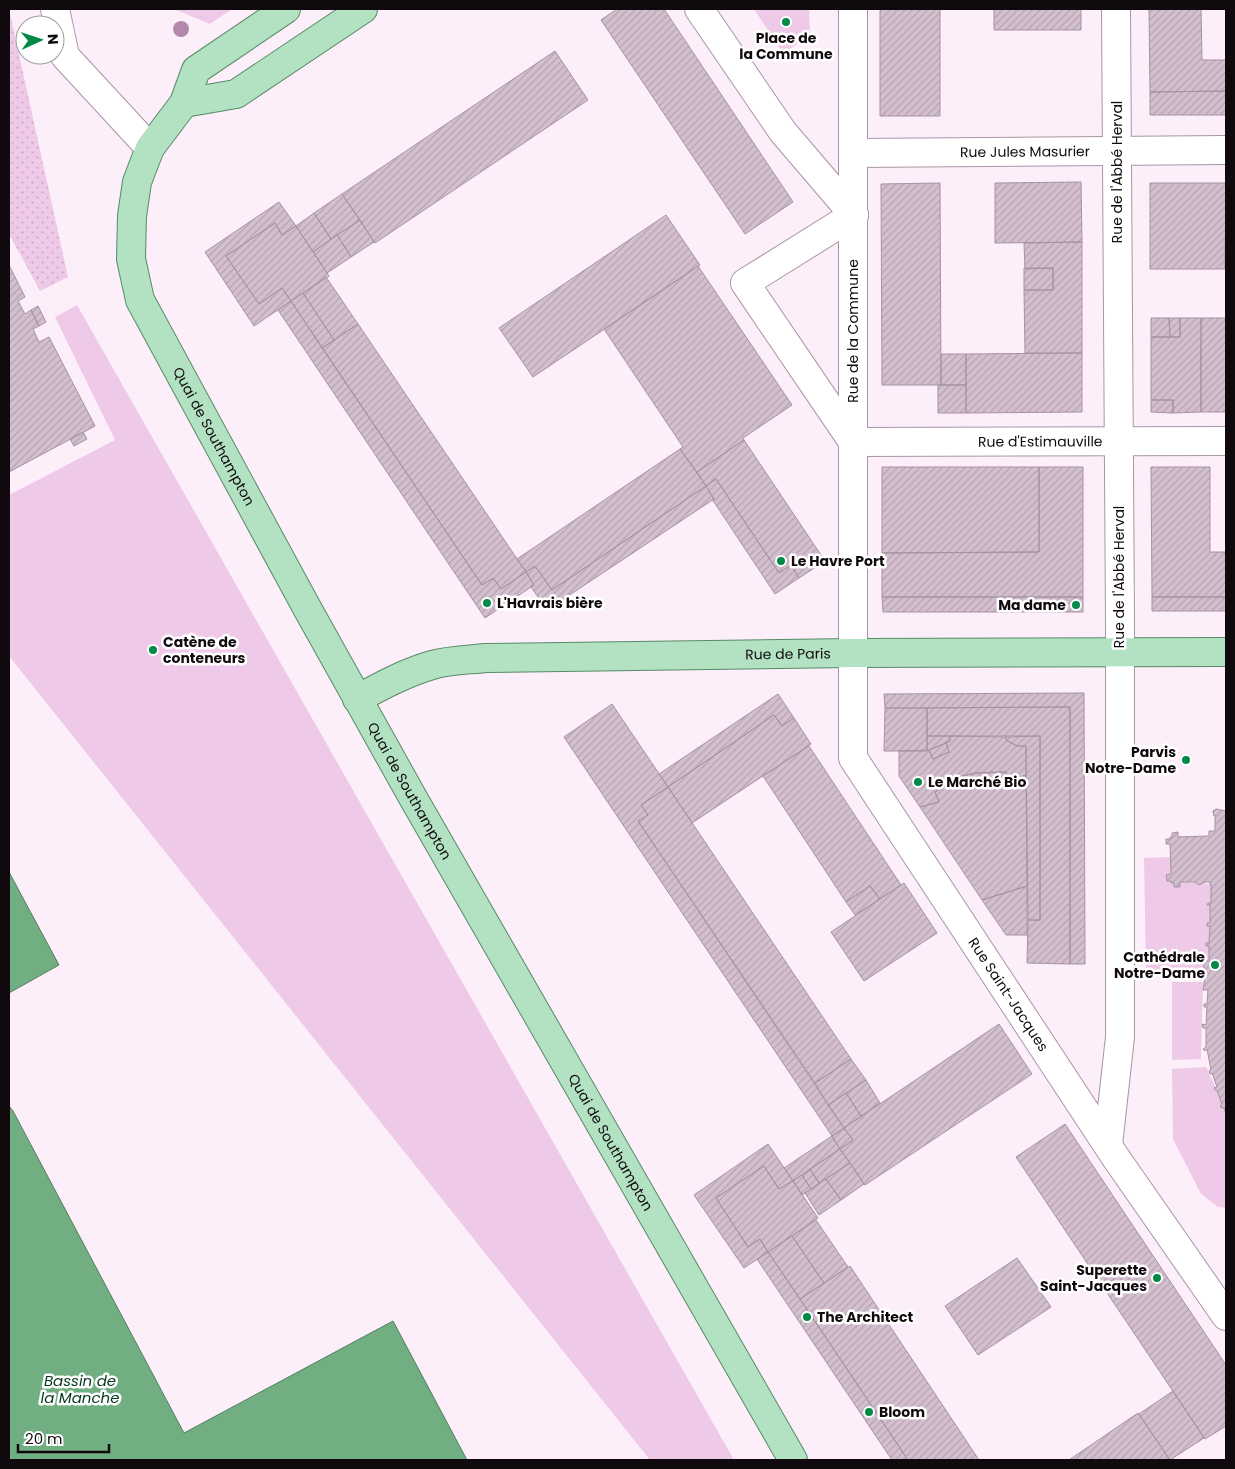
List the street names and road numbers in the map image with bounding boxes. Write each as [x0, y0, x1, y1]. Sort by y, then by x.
street label: Rue de l'Abbé Herval [1107, 101, 1127, 243]
street label: Rue Jules Masurier [960, 141, 1090, 162]
street label: Rue de la Commune [843, 259, 863, 403]
street label: Quai de Southampton [168, 363, 260, 509]
street label: Rue d'Estimauville [978, 431, 1103, 452]
street label: Rue de l'Abbé Herval [1109, 506, 1129, 648]
street label: Rue de Paris [745, 643, 831, 664]
street label: Quai de Southampton [363, 718, 456, 863]
street label: Rue Saint-Jacques [964, 934, 1053, 1055]
street label: Quai de Southampton [563, 1070, 658, 1215]

